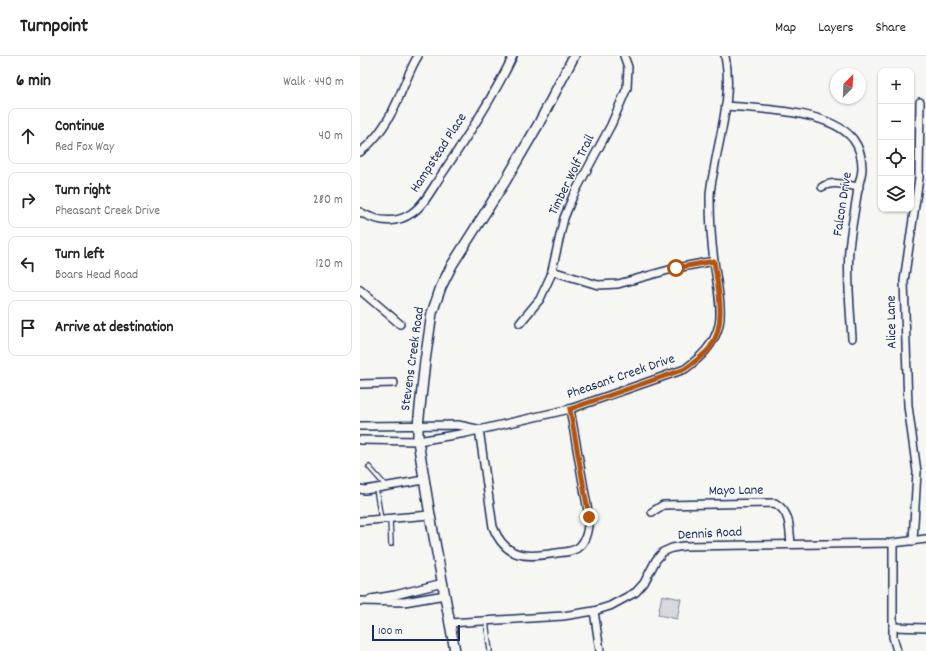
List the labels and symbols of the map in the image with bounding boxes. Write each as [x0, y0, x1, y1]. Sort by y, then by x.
north arrow [830, 68, 866, 104]
street label: Hampstead Place [406, 109, 472, 197]
street label: Timber Wolf Trail [544, 131, 600, 219]
street label: Falcon Drive [828, 171, 858, 237]
route start [667, 259, 685, 277]
street label: Alice Lane [882, 295, 902, 349]
street label: Stevens Creek Road [396, 306, 430, 412]
street label: Pheasant Creek Drive [564, 349, 678, 405]
street label: Mayo Lane [708, 481, 764, 501]
route end [580, 508, 598, 526]
street label: Dennis Road [677, 522, 743, 546]
scale bar [372, 623, 460, 642]

